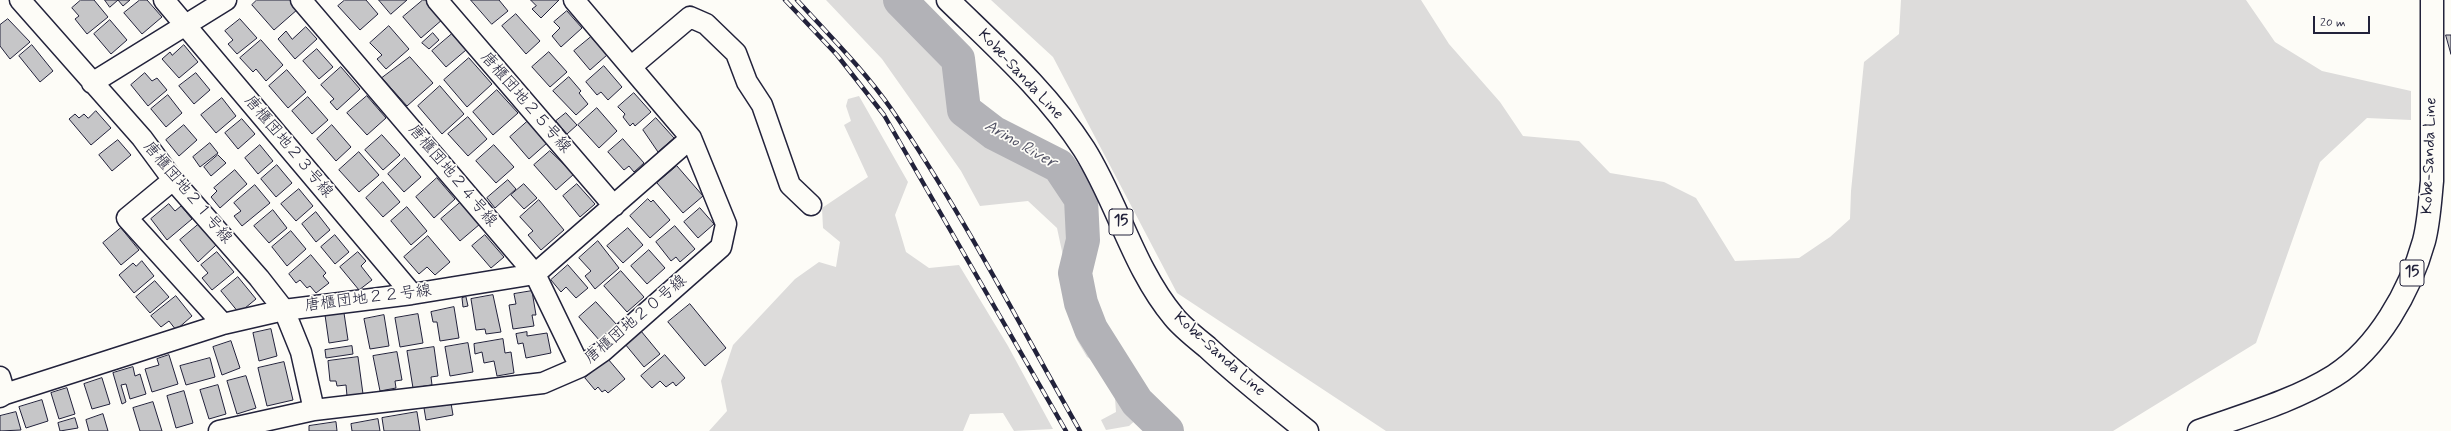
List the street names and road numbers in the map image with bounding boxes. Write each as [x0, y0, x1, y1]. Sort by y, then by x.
street label: Kobe-Sanda Line [973, 26, 1067, 124]
street label: 唐櫃団地２５号線 [476, 48, 574, 158]
street label: 唐櫃団地２３号線 [240, 92, 336, 202]
street label: Kobe-Sanda Line [2418, 97, 2442, 215]
street label: 唐櫃団地２４号線 [404, 121, 500, 231]
street label: 唐櫃団地２１号線 [139, 138, 235, 248]
road number: 15 [1109, 209, 1133, 235]
road number: 15 [2400, 260, 2424, 286]
street label: 唐櫃団地２０号線 [581, 272, 691, 368]
street label: 唐櫃団地２２号線 [303, 282, 433, 316]
street label: Kobe-Sanda Line [1169, 309, 1269, 401]

